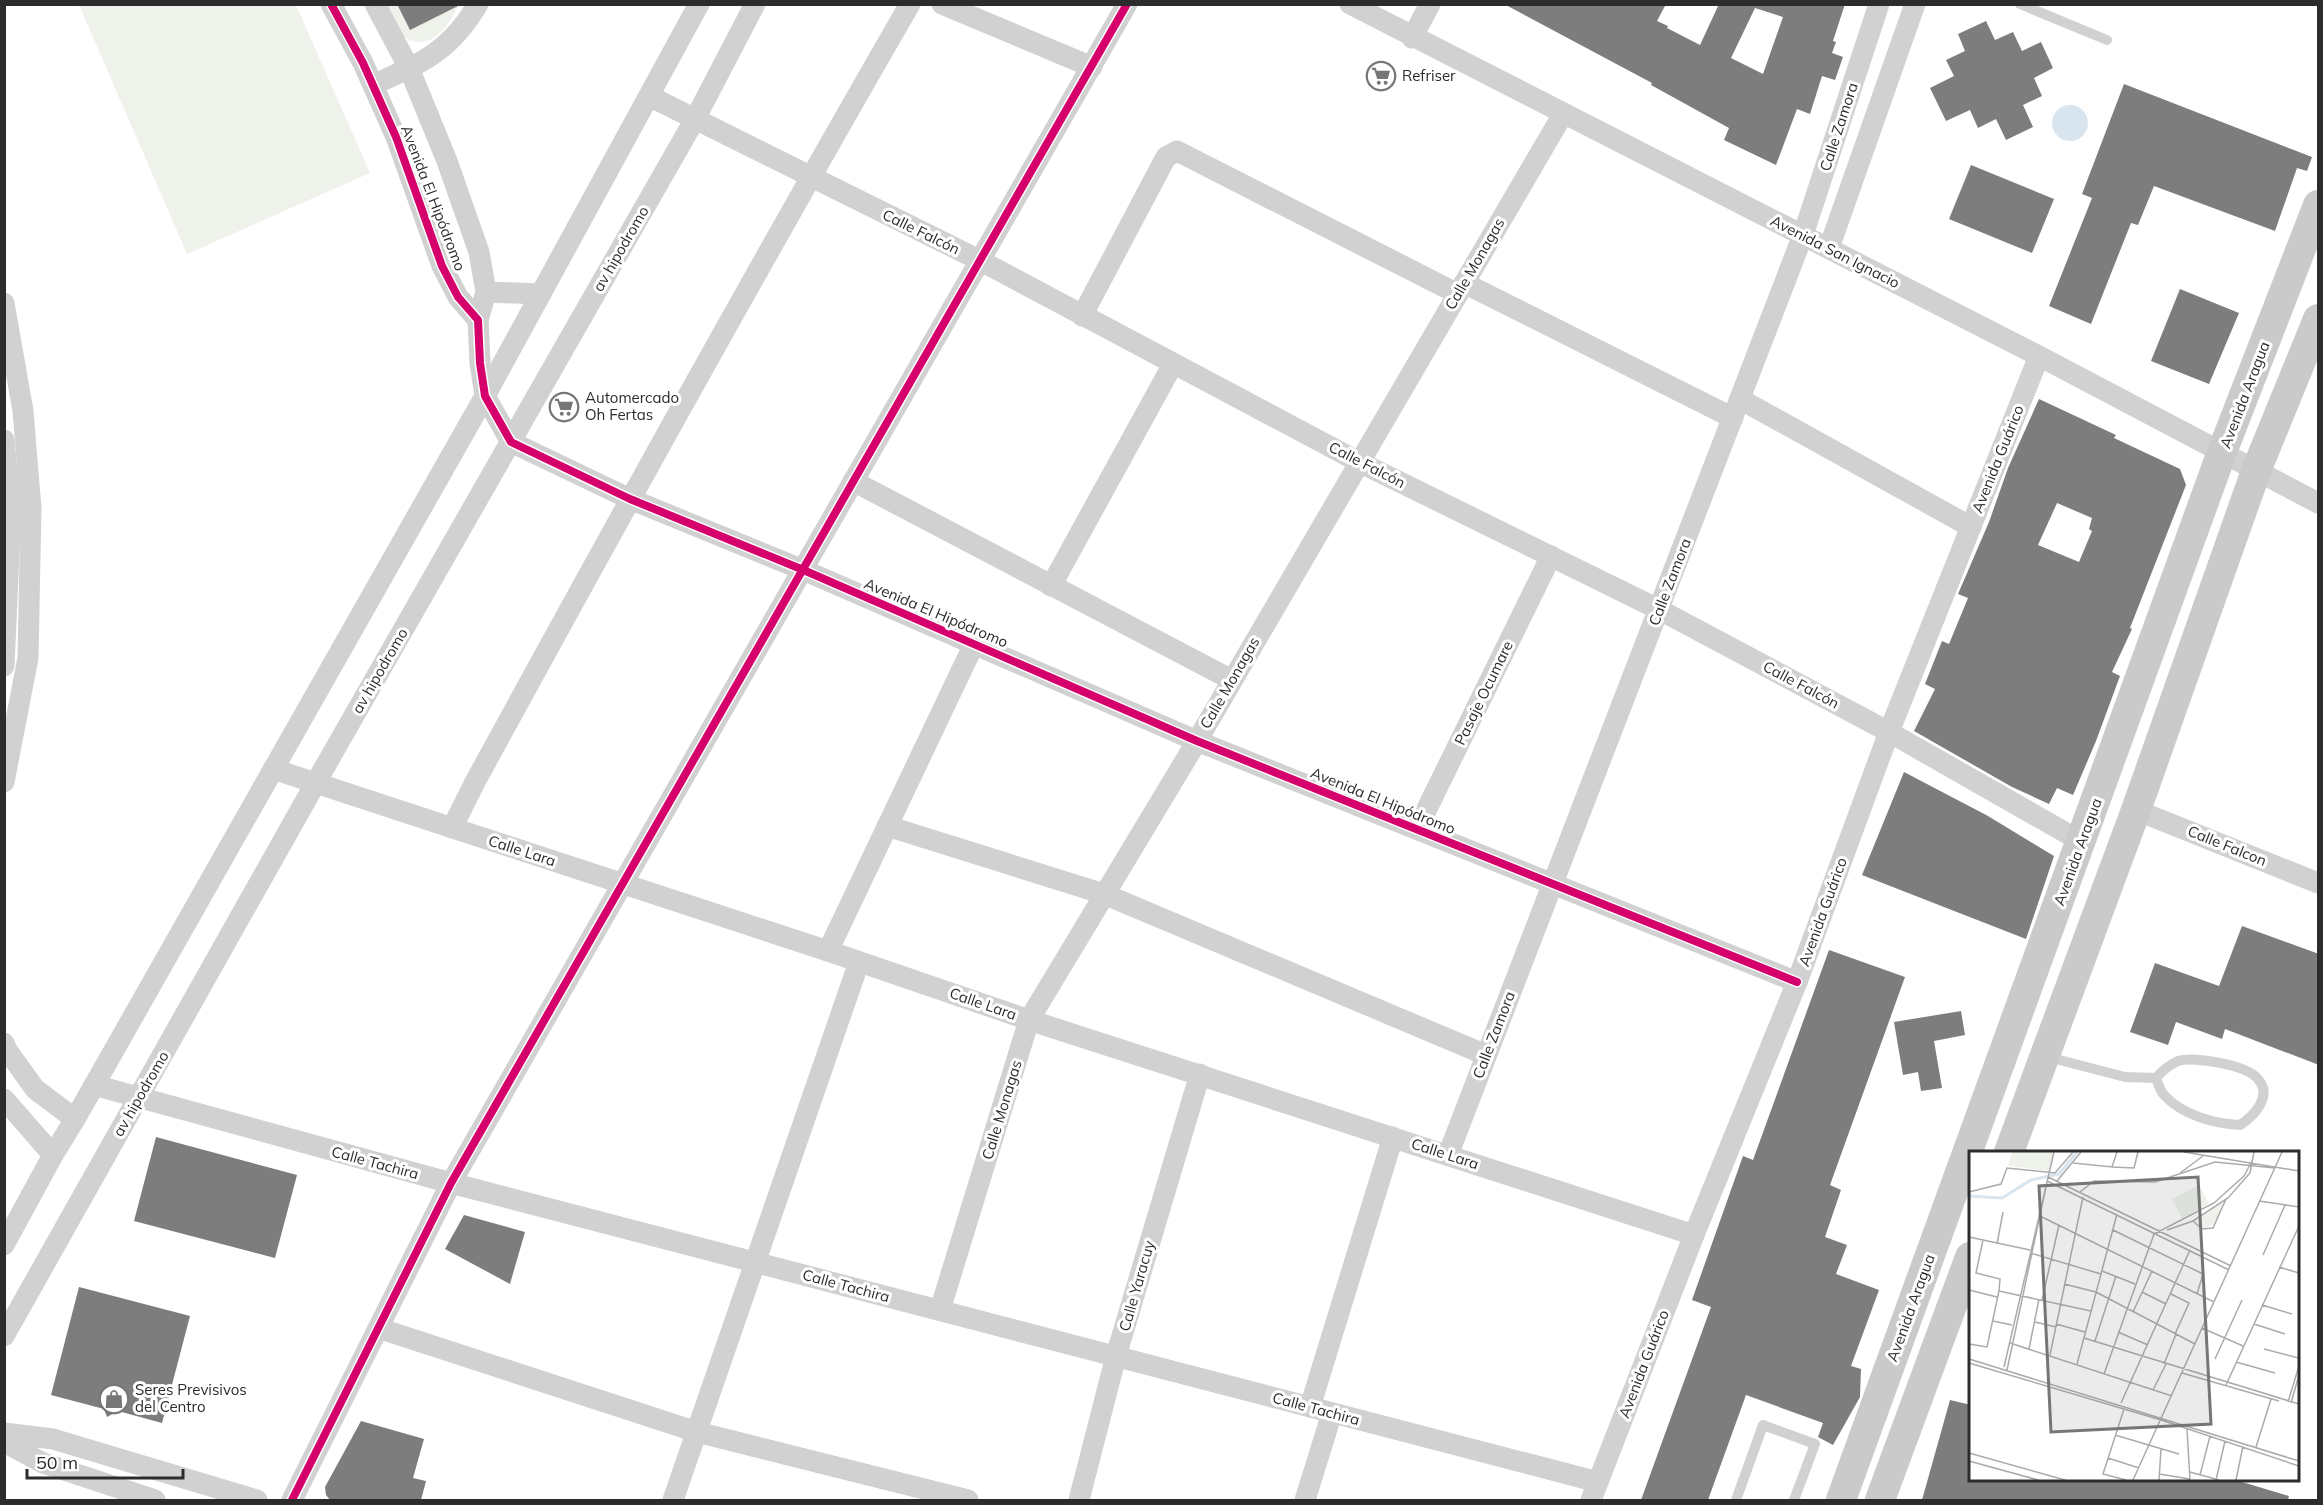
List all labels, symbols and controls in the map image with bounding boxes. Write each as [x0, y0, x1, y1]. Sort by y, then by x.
supermarket icon: Refriser [1365, 60, 1397, 92]
place label: Refriser [1402, 66, 1456, 85]
street label: Calle Zamora [1815, 80, 1862, 174]
street label: Avenida El Hipódromo [397, 122, 470, 273]
street label: av hipodromo [588, 203, 653, 295]
street label: Calle Falcón [880, 205, 963, 258]
street label: Avenida San Ignacio [1768, 211, 1903, 292]
street label: Calle Monagas [1441, 214, 1509, 313]
street label: Avenida Aragua [2215, 339, 2274, 451]
place label: Automercado Oh Fertas [585, 388, 679, 424]
supermarket icon: Automercado Oh Fertas [548, 391, 580, 423]
street label: Avenida Guárico [1967, 402, 2028, 515]
street label: Calle Falcón [1326, 437, 1409, 492]
street label: Calle Zamora [1644, 535, 1695, 628]
street label: Avenida El Hipódromo [861, 574, 1011, 651]
street label: av hipodromo [347, 625, 412, 717]
street label: Calle Monagas [1196, 633, 1264, 732]
street label: Pasaje Ocumare [1450, 637, 1517, 748]
street label: Calle Falcón [1760, 657, 1843, 713]
street label: Avenida El Hipódromo [1308, 763, 1458, 838]
street label: Avenida Aragua [2049, 795, 2106, 908]
street label: Calle Falcon [2185, 821, 2269, 870]
street label: Calle Lara [486, 831, 558, 870]
street label: Avenida Guárico [1794, 855, 1851, 969]
street label: Calle Lara [947, 983, 1019, 1024]
street label: Calle Zamora [1468, 988, 1519, 1081]
street label: av hipodromo [108, 1048, 173, 1140]
street label: Calle Monagas [977, 1058, 1026, 1162]
street label: Calle Lara [1409, 1134, 1481, 1173]
street label: Calle Tachira [330, 1142, 421, 1183]
inset map [1969, 1151, 2299, 1481]
street label: Calle Yaracuy [1114, 1238, 1159, 1333]
street label: Avenida Aragua [1882, 1251, 1939, 1364]
street label: Calle Tachira [801, 1265, 892, 1306]
street label: Avenida Guárico [1614, 1307, 1673, 1421]
place label: Seres Previsivos del Centro [135, 1380, 247, 1416]
shop icon: Seres Previsivos del Centro [98, 1383, 130, 1415]
street label: Calle Tachira [1271, 1388, 1362, 1429]
scale bar [27, 1442, 183, 1480]
text: 50 m [36, 1451, 78, 1474]

